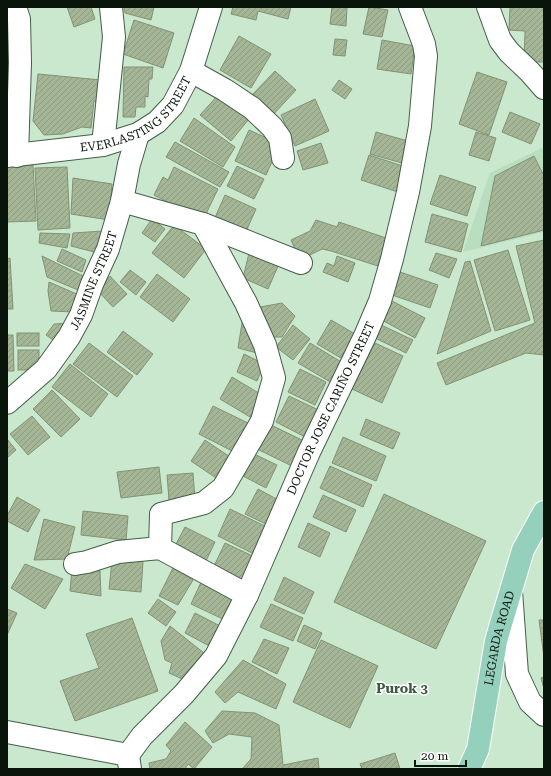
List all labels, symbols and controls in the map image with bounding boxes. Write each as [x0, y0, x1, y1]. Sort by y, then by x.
street label: EVERLASTING STREET [79, 74, 194, 155]
street label: JASMINE STREET [67, 229, 120, 333]
street label: DOCTOR JOSE CARIÑO STREET [284, 319, 377, 497]
street label: LEGARDA ROAD [482, 589, 517, 686]
district label: Purok 3 [376, 681, 428, 696]
scale bar [415, 742, 466, 768]
text: 20 m [421, 749, 448, 763]

